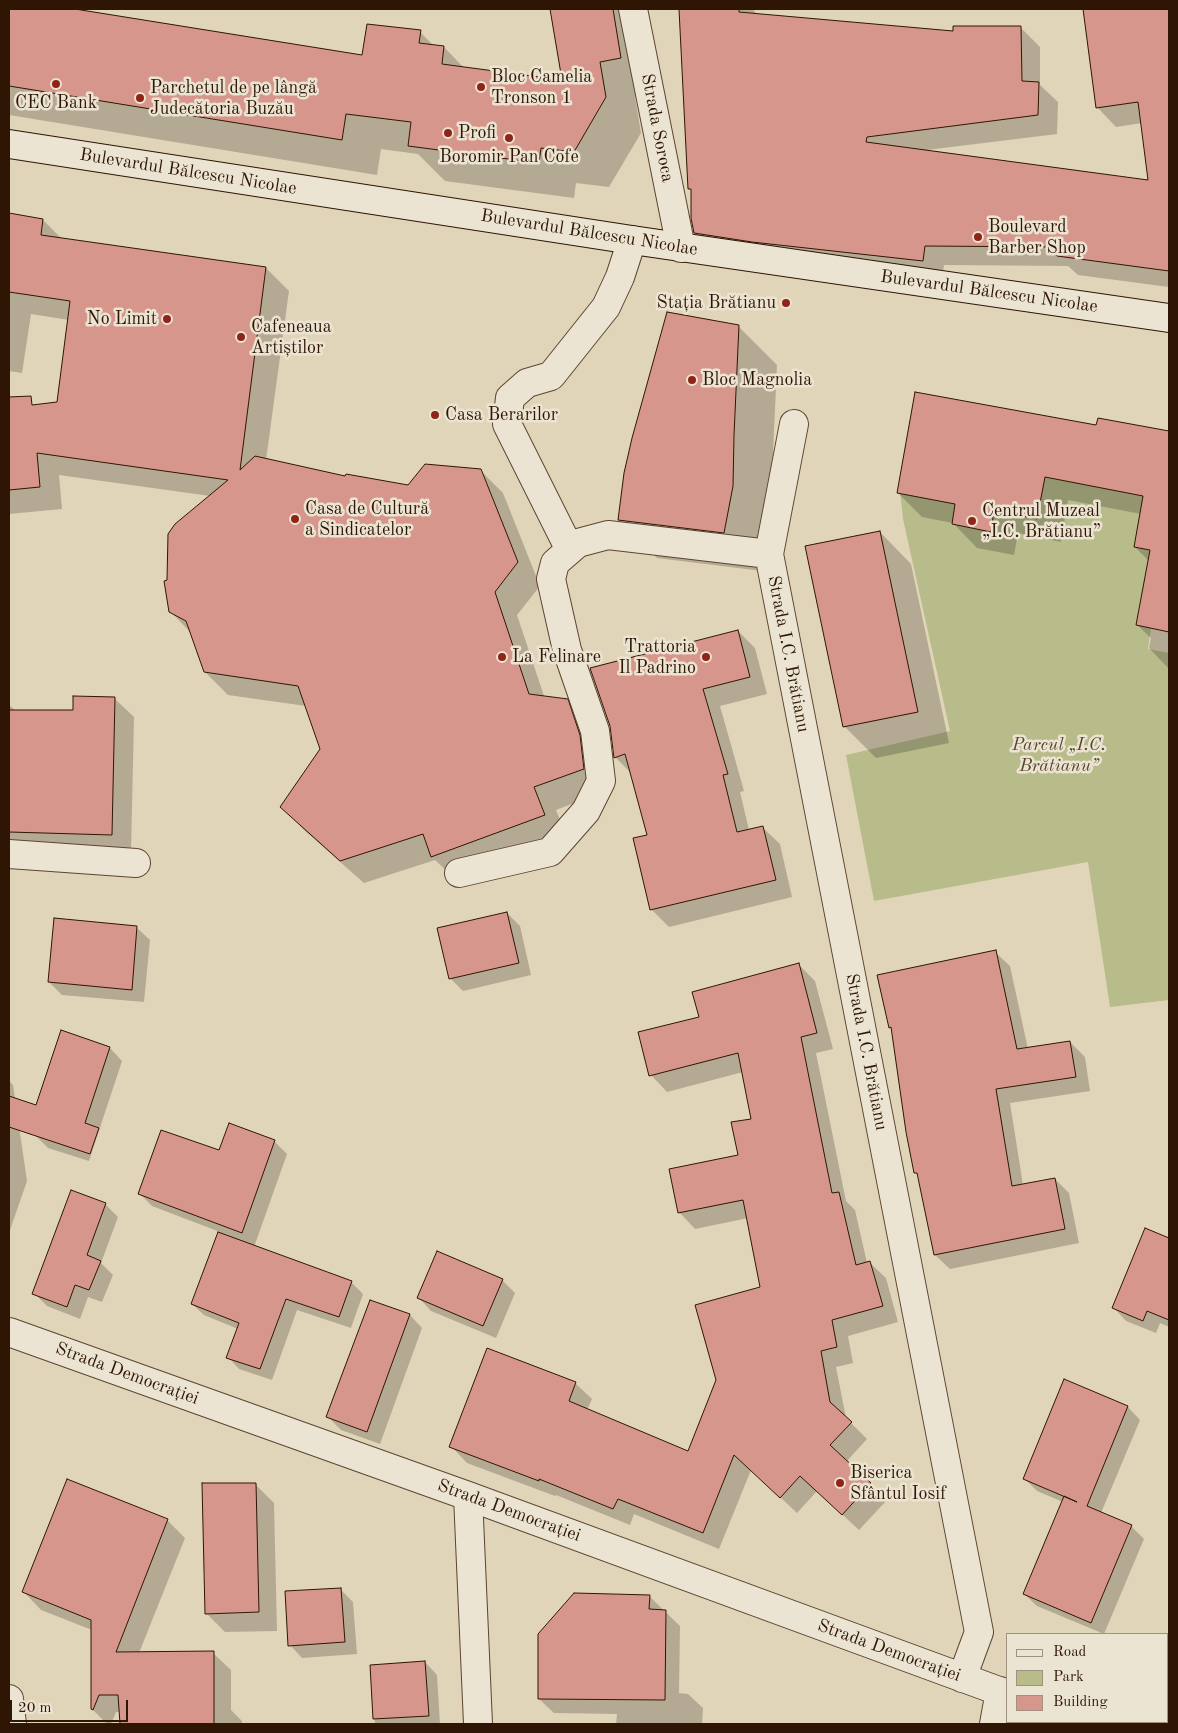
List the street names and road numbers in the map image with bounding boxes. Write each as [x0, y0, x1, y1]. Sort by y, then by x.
street label: Strada Soroca [636, 72, 678, 184]
street label: Bulevardul Bălcescu Nicolae [78, 144, 298, 200]
street label: Bulevardul Bălcescu Nicolae [479, 205, 699, 261]
street label: Bulevardul Bălcescu Nicolae [879, 266, 1099, 318]
street label: Strada I.C. Brătianu [762, 574, 814, 734]
street label: Strada I.C. Brătianu [840, 972, 892, 1132]
street label: Strada Democrației [52, 1338, 202, 1410]
street label: Strada Democrației [434, 1475, 584, 1547]
street label: Strada Democrației [814, 1615, 964, 1687]

